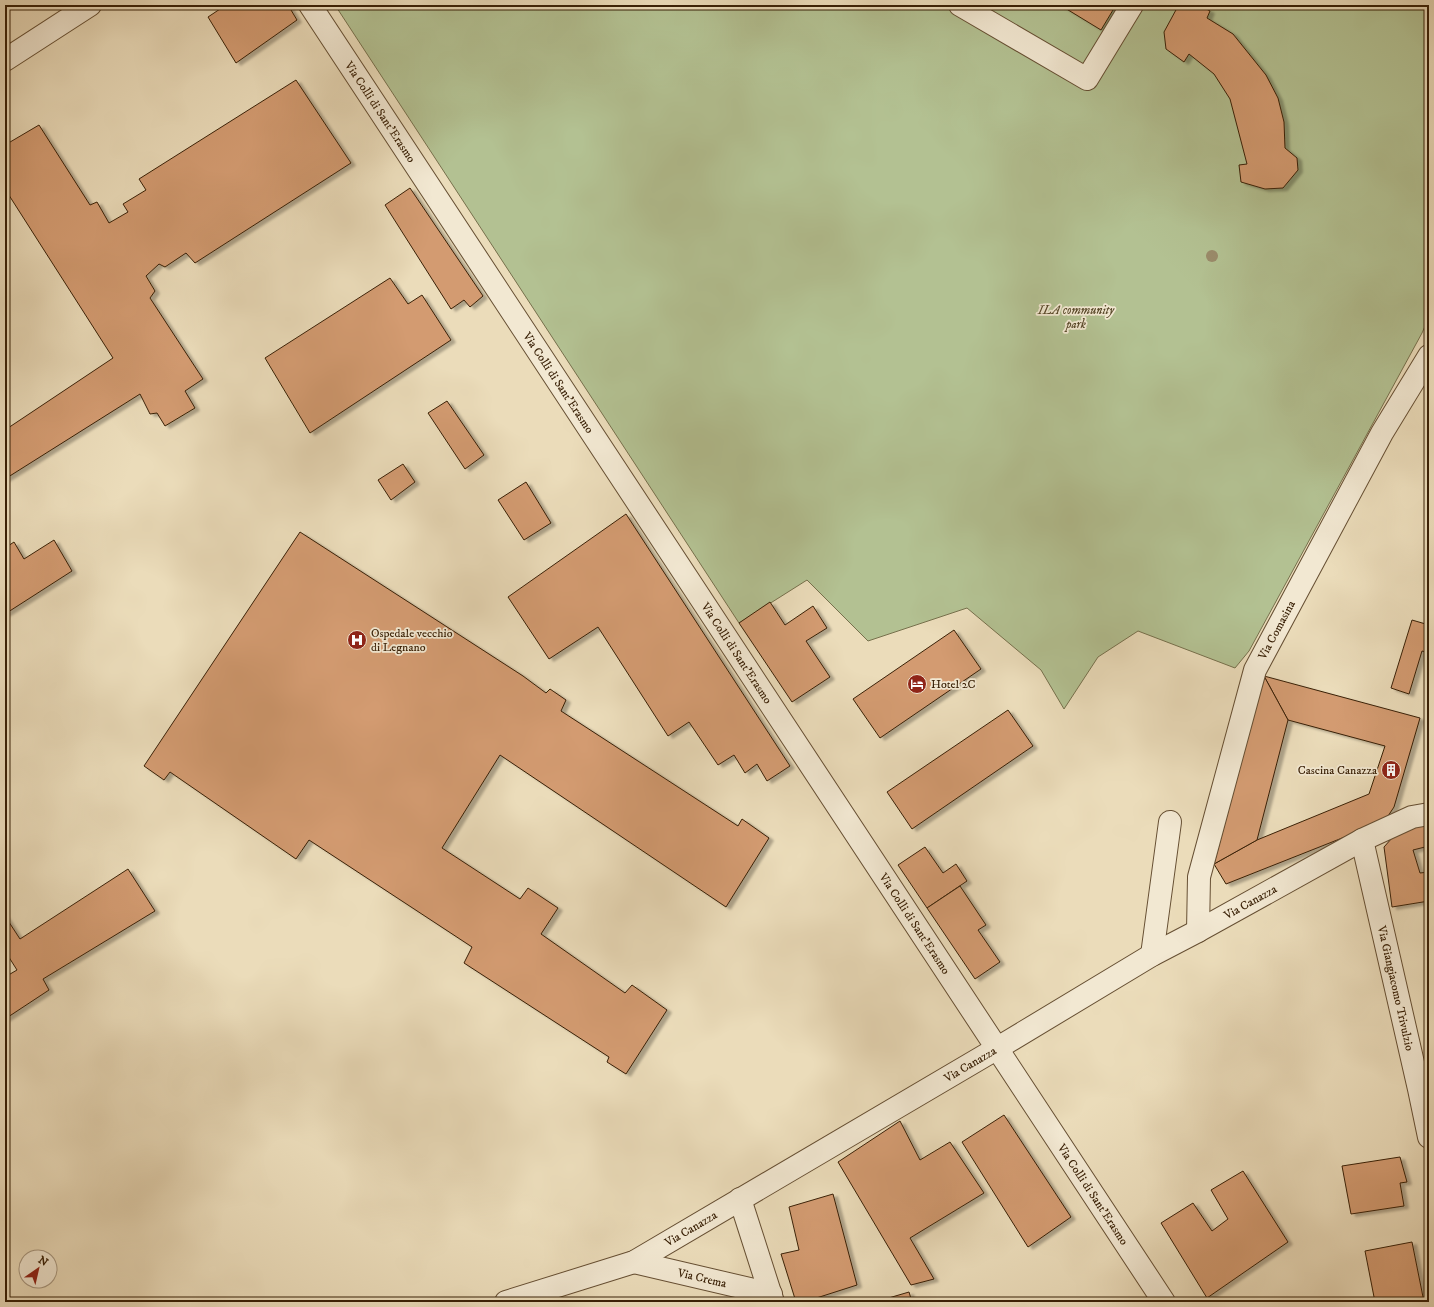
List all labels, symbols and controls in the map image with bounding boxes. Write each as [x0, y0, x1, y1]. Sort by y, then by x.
street label: Via Colli di Sant'Erasmo [341, 58, 419, 165]
park label: ILA community park [1037, 303, 1115, 332]
street label: Via Colli di Sant'Erasmo [519, 328, 597, 436]
street label: Via Comasina [1254, 597, 1299, 663]
street label: Via Colli di Sant'Erasmo [697, 599, 776, 707]
place label: Ospedale vecchio di Legnano [371, 626, 453, 655]
hospital icon: Ospedale vecchio di Legnano [346, 629, 368, 651]
hotel icon: Hotel 2C [906, 673, 928, 695]
place label: Hotel 2C [931, 677, 976, 692]
building icon: Cascina Canazza [1380, 759, 1402, 781]
place label: Cascina Canazza [1298, 763, 1378, 778]
street label: Via Colli di Sant'Erasmo [876, 869, 954, 977]
street label: Via Canazza [1220, 881, 1280, 923]
street label: Via Giangiacomo Trivulzio [1374, 923, 1418, 1052]
street label: Via Canazza [940, 1043, 1000, 1086]
street label: Via Colli di Sant'Erasmo [1054, 1140, 1132, 1248]
street label: Via Canazza [661, 1207, 720, 1250]
north arrow [18, 1249, 58, 1289]
text: N [35, 1253, 51, 1270]
street label: Via Crema [675, 1265, 729, 1291]

